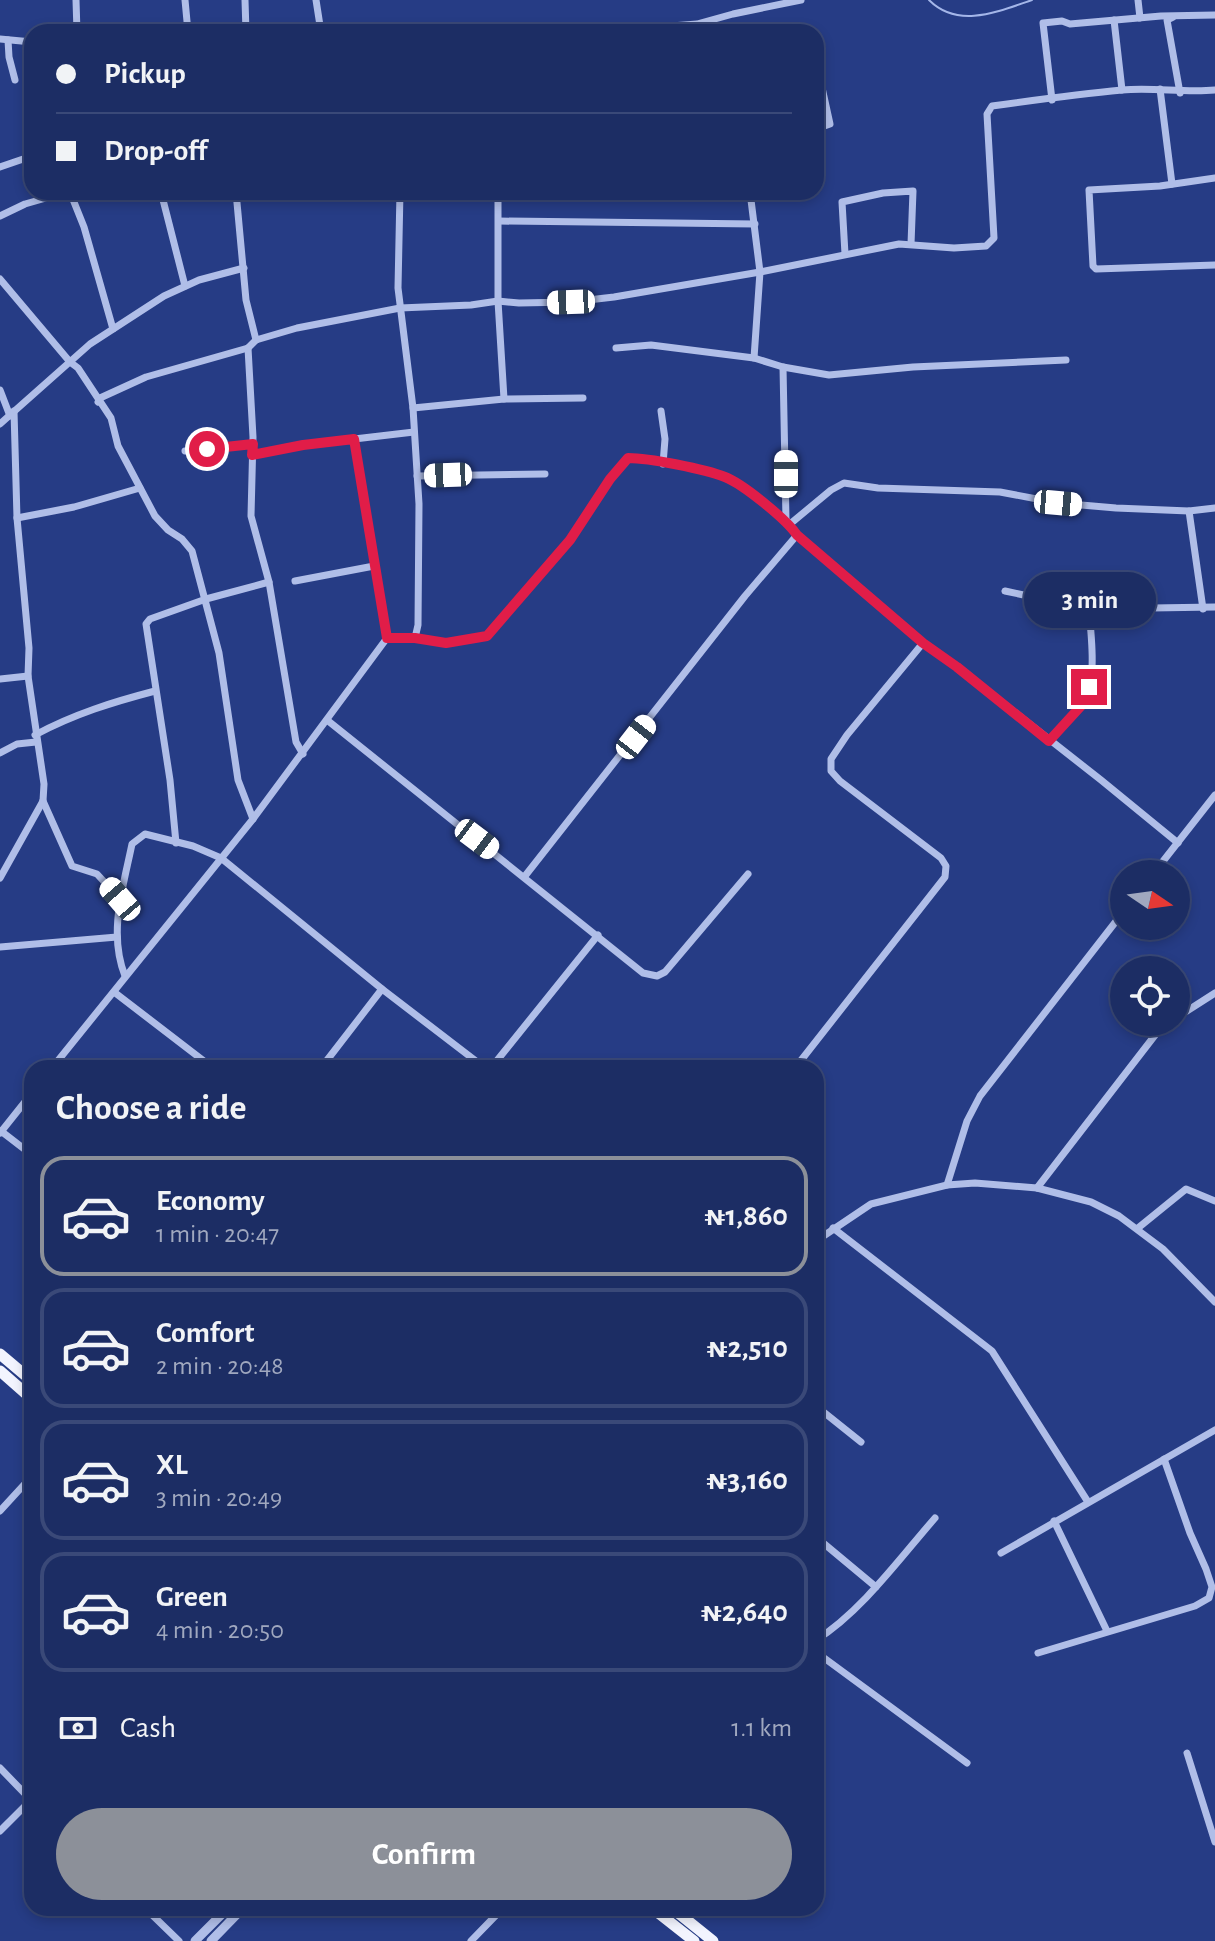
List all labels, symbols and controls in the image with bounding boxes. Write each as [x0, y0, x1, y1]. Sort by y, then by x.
text: Pickup [104, 59, 186, 89]
text: Drop-off [104, 136, 207, 166]
car [547, 289, 595, 315]
route start [189, 431, 225, 467]
car [774, 450, 798, 498]
car [424, 462, 472, 488]
car [1033, 489, 1083, 517]
callout: 3 min [1023, 571, 1155, 627]
text: 3 min [1062, 587, 1118, 613]
route end [1071, 669, 1107, 705]
car [612, 711, 660, 763]
car [451, 815, 503, 863]
north arrow [1110, 860, 1190, 940]
map controls [1110, 860, 1190, 1036]
car [95, 873, 145, 925]
button: locate [1110, 956, 1190, 1036]
text: Choose a ride [56, 1090, 246, 1126]
icon: car [60, 1180, 132, 1252]
text: Economy [156, 1186, 265, 1216]
text: ₦1,860 [704, 1201, 788, 1231]
text: 1 min · 20:47 [156, 1221, 279, 1247]
icon: car [60, 1312, 132, 1384]
text: Comfort [156, 1318, 255, 1348]
text: ₦2,510 [706, 1333, 788, 1363]
text: 2 min · 20:48 [156, 1353, 284, 1379]
icon: car [60, 1444, 132, 1516]
text: XL [156, 1450, 188, 1480]
text: ₦3,160 [706, 1465, 788, 1495]
text: 3 min · 20:49 [156, 1485, 282, 1511]
icon: car [60, 1576, 132, 1648]
text: Green [156, 1582, 228, 1612]
text: ₦2,640 [701, 1597, 788, 1627]
text: 4 min · 20:50 [156, 1617, 284, 1643]
icon: cash [56, 1706, 100, 1750]
text: Cash [120, 1713, 176, 1743]
text: 1.1 km [731, 1715, 792, 1741]
button: Confirm [56, 1808, 792, 1900]

